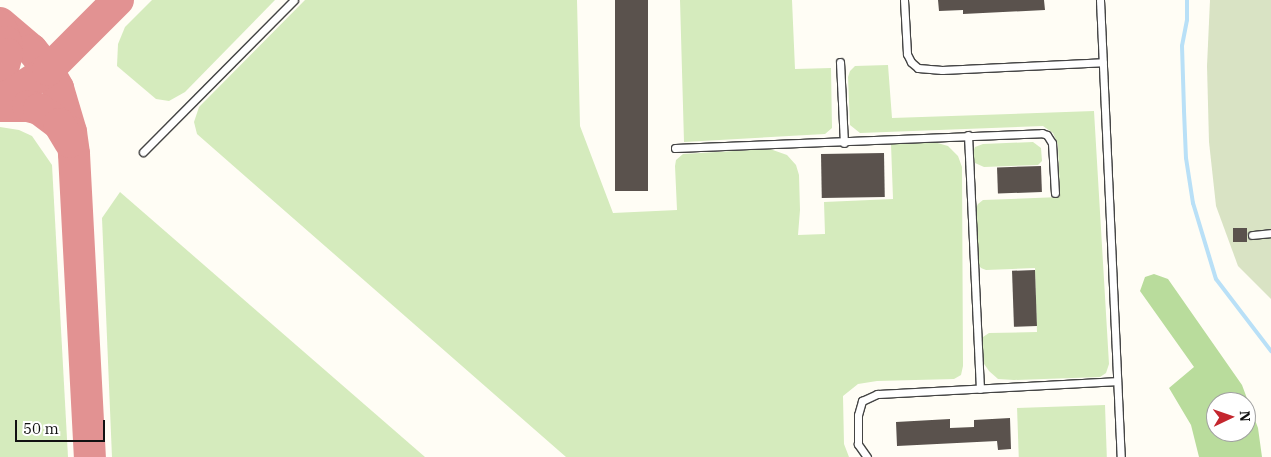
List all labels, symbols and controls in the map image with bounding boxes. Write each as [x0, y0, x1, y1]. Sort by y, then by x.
north arrow [1206, 392, 1256, 442]
scale bar [18, 410, 108, 442]
text: N [1236, 410, 1254, 422]
text: 50 m [23, 419, 59, 438]

